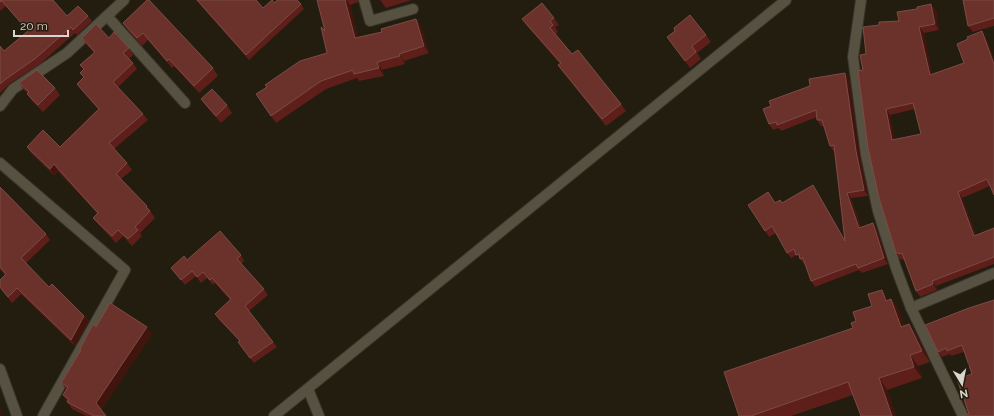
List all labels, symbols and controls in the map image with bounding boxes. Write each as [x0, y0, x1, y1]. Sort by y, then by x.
scale bar [14, 12, 68, 38]
text: 20 m [20, 19, 48, 33]
north arrow [942, 364, 982, 404]
text: N [958, 386, 969, 400]

